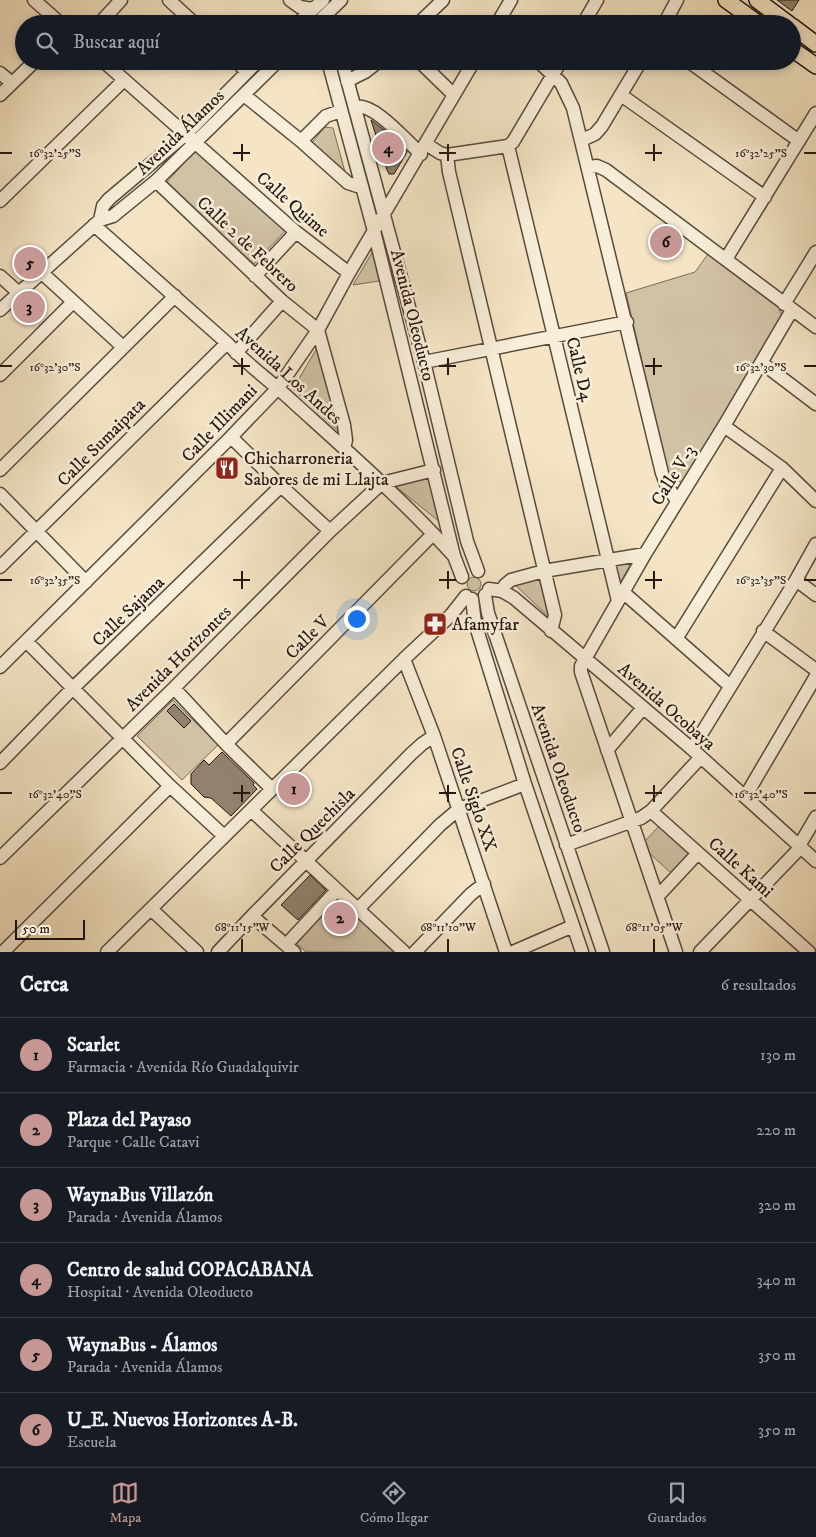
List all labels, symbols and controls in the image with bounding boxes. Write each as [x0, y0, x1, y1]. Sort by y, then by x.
search box [15, 15, 801, 70]
icon: search [33, 29, 61, 57]
text: Buscar aquí [73, 31, 159, 54]
street label: Avenida Álamos [131, 85, 229, 180]
pin: 4 [372, 129, 404, 167]
text: 16°32'25"S [29, 146, 81, 161]
text: 16°32'25"S [735, 146, 787, 161]
street label: Calle Quime [251, 167, 333, 242]
street label: Calle 2 de Febrero [192, 192, 303, 298]
pin: 6 [650, 223, 682, 261]
pin: 5 [14, 244, 46, 282]
street label: Avenida Oleoducto [385, 247, 439, 384]
pin: 3 [13, 288, 45, 326]
street label: Avenida Los Andes [231, 322, 346, 429]
street label: Calle D4 [560, 335, 598, 404]
text: 16°32'30"S [29, 360, 81, 375]
text: 16°32'30"S [735, 360, 787, 375]
street label: Calle Illimani [177, 380, 262, 467]
street label: Calle Sumaipata [53, 394, 151, 491]
street label: Calle V-3 [647, 441, 701, 510]
place label: Chicharroneria Sabores de mi Llajta [244, 448, 389, 491]
restaurant icon: Chicharroneria Sabores de mi Llajta [214, 455, 240, 481]
street label: Calle Sajama [88, 572, 170, 652]
text: 16°32'35"S [30, 573, 80, 588]
text: 16°32'35"S [736, 573, 786, 588]
street label: Avenida Horizontes [121, 601, 236, 716]
your location [344, 606, 370, 632]
street label: Calle V [281, 611, 335, 664]
pharmacy icon: Afamyfar [422, 611, 448, 637]
place label: Afamyfar [452, 614, 519, 636]
street label: Avenida Ocobaya [613, 658, 720, 755]
street label: Avenida Oleoducto [526, 701, 591, 836]
street label: Calle Siglo XX [445, 744, 501, 854]
pin: 1 [278, 770, 310, 808]
street label: Calle Quechisla [265, 783, 360, 878]
text: 16°32'40"S [28, 787, 82, 802]
text: 16°32'40"S [734, 787, 788, 802]
street label: Calle Kami [703, 833, 777, 903]
pin: 2 [324, 899, 356, 937]
scale bar [15, 917, 85, 940]
text: 50 m [22, 920, 50, 938]
text: 68°11'15"W [214, 920, 271, 935]
text: 68°11'10"W [420, 920, 477, 935]
text: 68°11'05"W [625, 920, 684, 935]
text: Cerca [20, 972, 68, 998]
text: 6 resultados [721, 975, 796, 995]
text: Scarlet [67, 1034, 120, 1057]
text: 1 [33, 1045, 39, 1065]
text: 130 m [760, 1045, 796, 1065]
text: Farmacia · Avenida Río Guadalquivir [67, 1057, 299, 1077]
text: Plaza del Payaso [67, 1109, 191, 1132]
text: 2 [32, 1120, 40, 1140]
text: 220 m [756, 1120, 796, 1140]
text: Parque · Calle Catavi [67, 1132, 199, 1152]
text: WaynaBus Villazón [67, 1184, 214, 1207]
text: 3 [33, 1195, 39, 1215]
text: 320 m [758, 1195, 796, 1215]
text: Parada · Avenida Álamos [67, 1207, 222, 1227]
text: Centro de salud COPACABANA [67, 1259, 312, 1282]
text: 4 [31, 1270, 41, 1290]
text: 340 m [757, 1270, 796, 1290]
text: Hospital · Avenida Oleoducto [67, 1282, 253, 1302]
text: WaynaBus - Álamos [67, 1334, 217, 1357]
text: 5 [32, 1345, 40, 1365]
text: 350 m [758, 1345, 796, 1365]
text: Parada · Avenida Álamos [67, 1357, 222, 1377]
text: U_E. Nuevos Horizontes A-B. [67, 1409, 298, 1432]
text: 6 [32, 1420, 40, 1440]
text: 350 m [758, 1420, 796, 1440]
text: Escuela [67, 1432, 117, 1452]
tab: Mapa [109, 1479, 141, 1527]
tab: Cómo llegar [360, 1479, 429, 1527]
tab: Guardados [647, 1479, 707, 1527]

